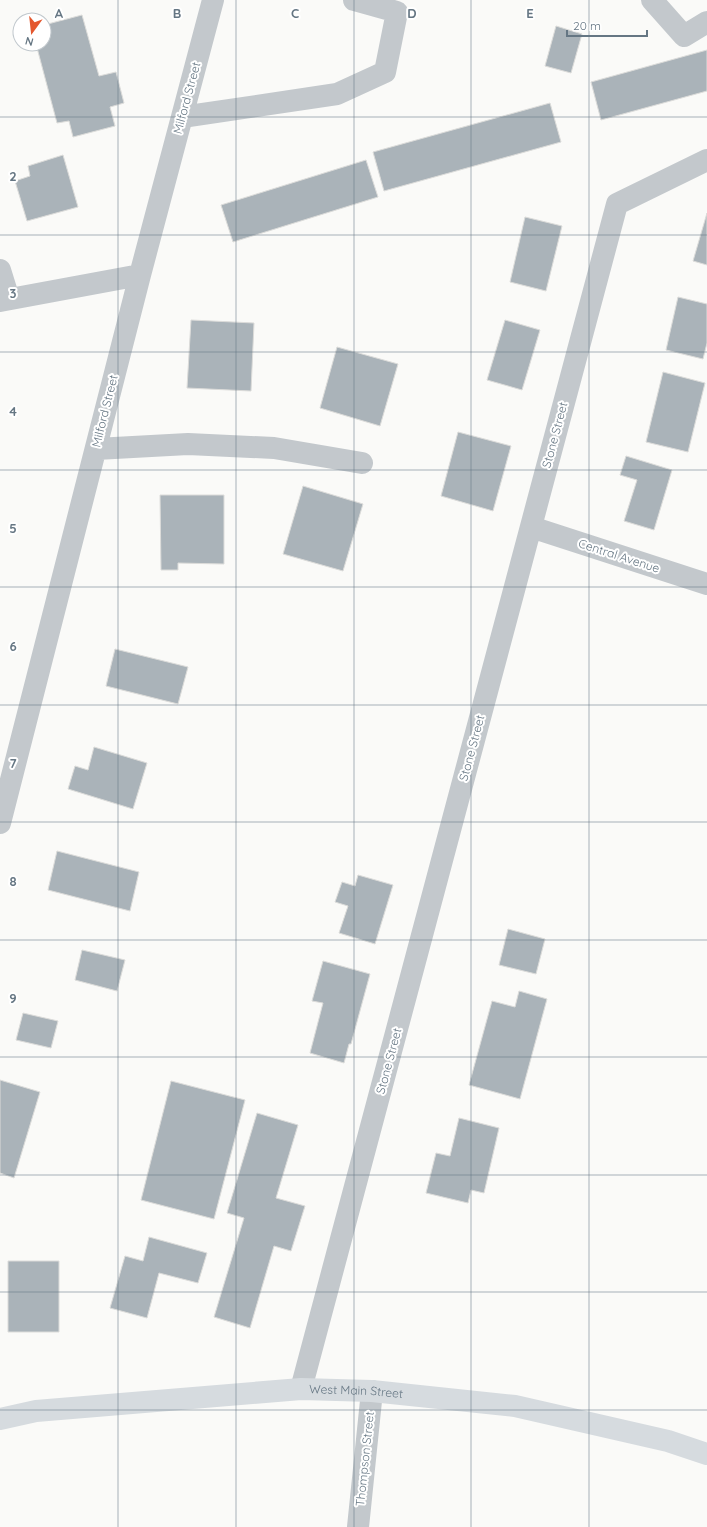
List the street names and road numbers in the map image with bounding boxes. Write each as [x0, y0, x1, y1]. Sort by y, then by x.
street label: Milford Street [170, 60, 203, 136]
street label: Milford Street [88, 373, 121, 449]
street label: Stone Street [538, 400, 571, 470]
street label: Central Avenue [577, 535, 662, 576]
street label: Stone Street [455, 713, 488, 783]
street label: Stone Street [372, 1026, 405, 1096]
street label: West Main Street [309, 1381, 404, 1401]
street label: Thompson Street [352, 1411, 377, 1507]

